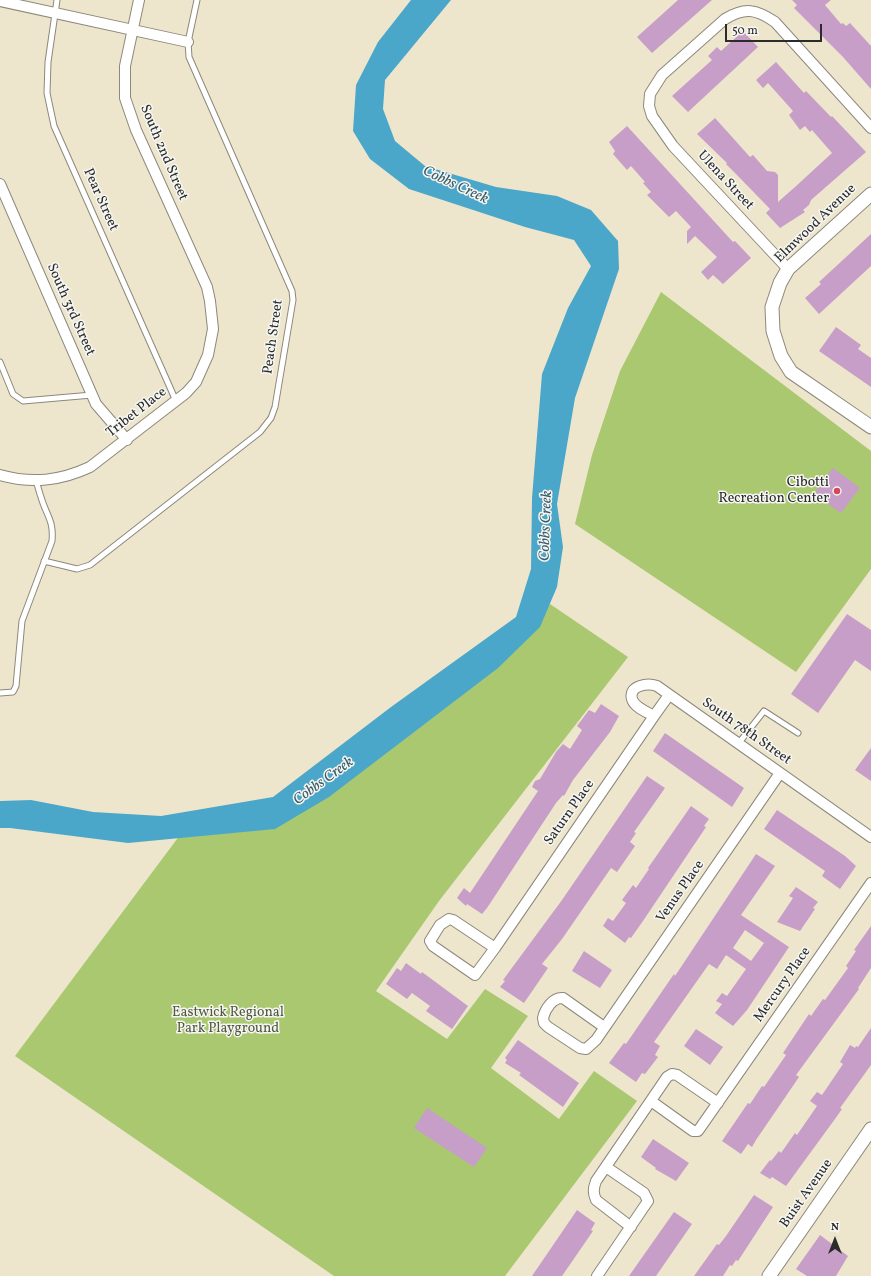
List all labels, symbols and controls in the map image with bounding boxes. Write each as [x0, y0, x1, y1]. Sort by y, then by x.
scale bar [727, 16, 824, 42]
text: 50 m [732, 23, 758, 39]
street label: South 2nd Street [135, 103, 191, 203]
street label: Ulena Street [693, 148, 757, 214]
water label: Cobbs Creek [419, 163, 491, 209]
street label: Pear Street [79, 166, 121, 234]
street label: Elmwood Avenue [772, 181, 860, 267]
street label: South 3rd Street [42, 261, 98, 359]
street label: Peach Street [260, 299, 288, 375]
street label: Tribet Place [103, 384, 171, 442]
place label: Cibotti Recreation Center [718, 475, 829, 508]
marker: Cibotti Recreation Center [832, 486, 842, 496]
water label: Cobbs Creek [537, 490, 557, 562]
street label: South 78th Street [698, 695, 794, 769]
water label: Cobbs Creek [290, 754, 358, 810]
street label: Saturn Place [541, 777, 599, 849]
street label: Venus Place [653, 858, 709, 926]
street label: Mercury Place [751, 944, 815, 1026]
park label: Eastwick Regional Park Playground [172, 1005, 284, 1038]
street label: Buist Avenue [777, 1156, 837, 1232]
north arrow [815, 1220, 855, 1260]
text: N [831, 1220, 839, 1235]

